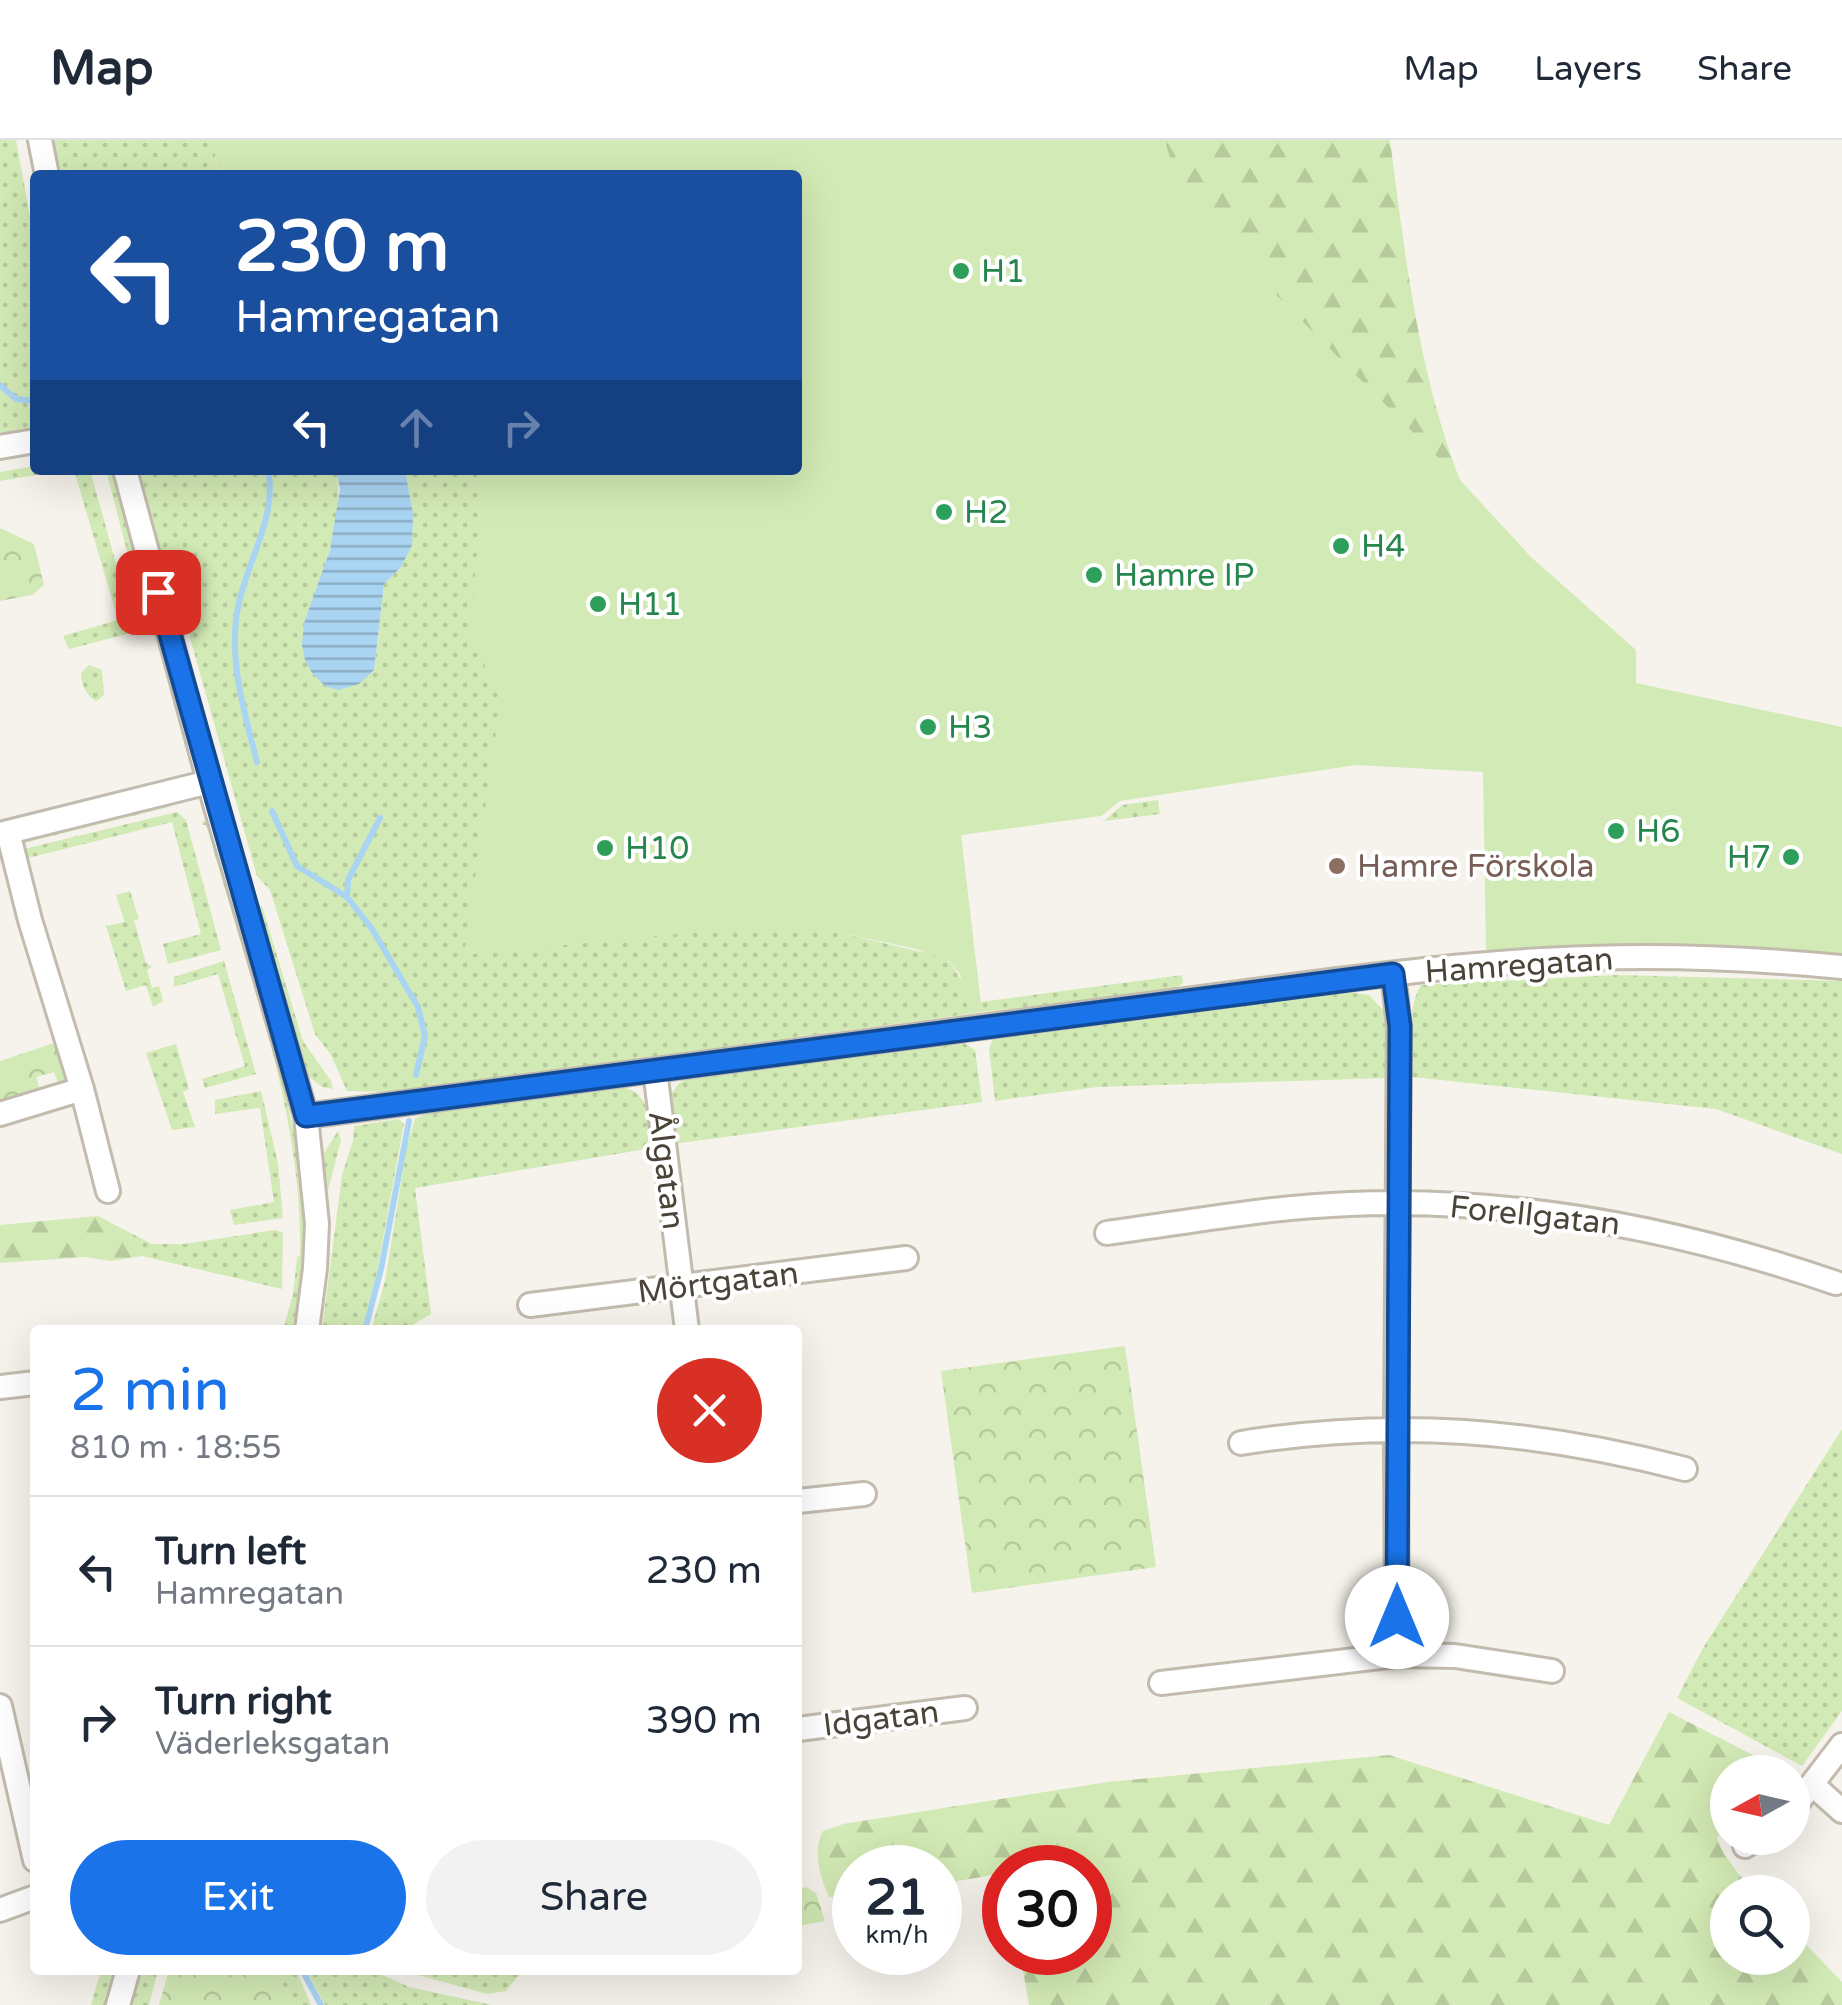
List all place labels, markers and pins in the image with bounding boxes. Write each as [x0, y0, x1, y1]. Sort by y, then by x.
place label: H1 [981, 253, 1025, 291]
marker: H1 [950, 260, 972, 282]
place label: H2 [964, 494, 1008, 532]
marker: H2 [933, 501, 955, 523]
place label: H4 [1361, 528, 1405, 566]
marker: H4 [1330, 535, 1352, 557]
pin [116, 550, 201, 635]
place label: Hamre IP [1114, 557, 1254, 595]
marker: Hamre IP [1083, 564, 1105, 586]
place label: H11 [618, 586, 682, 624]
marker: H11 [587, 593, 609, 615]
place label: H3 [948, 709, 992, 747]
marker: H3 [917, 716, 939, 738]
place label: H6 [1636, 813, 1680, 851]
marker: H6 [1605, 820, 1627, 842]
place label: H10 [625, 830, 689, 868]
marker: H10 [594, 837, 616, 859]
place label: H7 [1727, 839, 1771, 877]
marker: H7 [1780, 846, 1802, 868]
place label: Hamre Förskola [1357, 848, 1595, 886]
marker: Hamre Förskola [1326, 855, 1348, 877]

